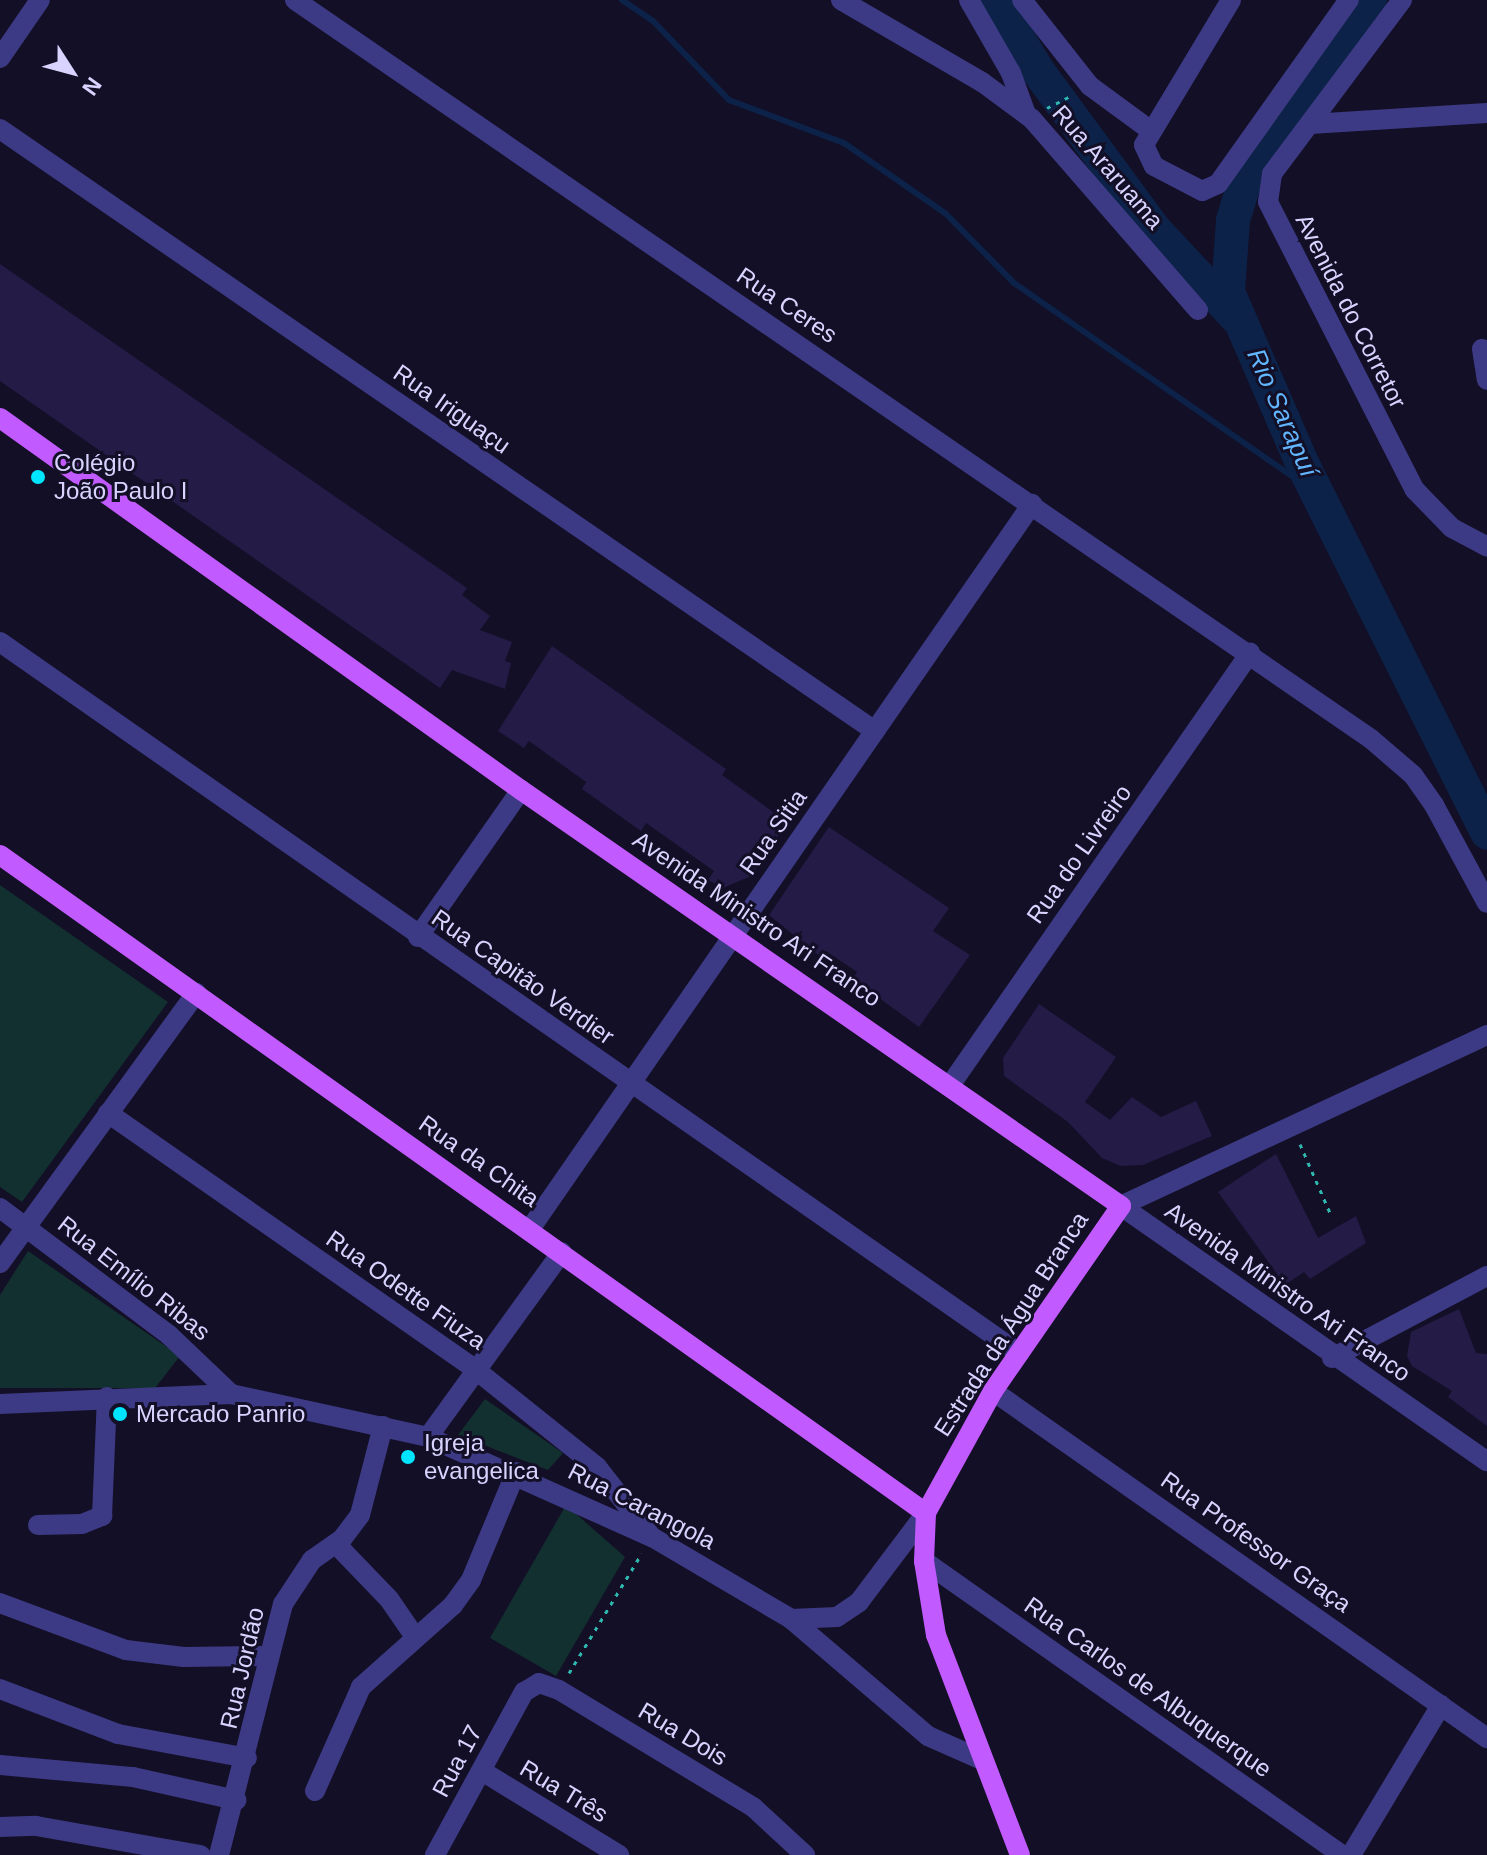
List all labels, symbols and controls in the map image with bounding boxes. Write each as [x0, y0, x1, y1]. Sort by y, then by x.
north arrow [32, 32, 112, 112]
text: N [77, 73, 107, 100]
street label: Rua Araruama [1046, 99, 1170, 235]
street label: Avenida do Corretor [1290, 209, 1412, 413]
street label: Rua Ceres [731, 261, 843, 349]
water label: Rio Sarapuí [1240, 344, 1324, 482]
street label: Rua Iriguaçu [388, 358, 516, 460]
place label: Colégio João Paulo I [54, 449, 187, 505]
marker: Colégio João Paulo I [29, 468, 47, 486]
street label: Rua do Livreiro [1021, 779, 1137, 929]
street label: Rua Sitia [733, 784, 813, 880]
street label: Avenida Ministro Ari Franco [627, 825, 887, 1013]
street label: Rua Capitão Verdier [426, 903, 620, 1051]
street label: Rua da Chita [413, 1109, 545, 1213]
street label: Avenida Ministro Ari Franco [1159, 1196, 1417, 1388]
street label: Estrada da Água Branca [928, 1206, 1094, 1442]
street label: Rua Emílio Ribas [52, 1210, 216, 1346]
street label: Rua Odette Fiuza [321, 1224, 491, 1356]
place label: Mercado Panrio [136, 1400, 305, 1428]
marker: Mercado Panrio [111, 1405, 129, 1423]
place label: Igreja evangelica [424, 1429, 539, 1485]
marker: Igreja evangelica [399, 1448, 417, 1466]
street label: Rua Carangola [564, 1457, 720, 1555]
street label: Rua Professor Graça [1155, 1466, 1357, 1618]
street label: Rua Carlos de Albuquerque [1018, 1590, 1278, 1784]
street label: Rua Jordão [214, 1604, 270, 1732]
street label: Rua Dois [633, 1696, 733, 1772]
street label: Rua 17 [426, 1720, 488, 1802]
street label: Rua Três [515, 1753, 613, 1829]

